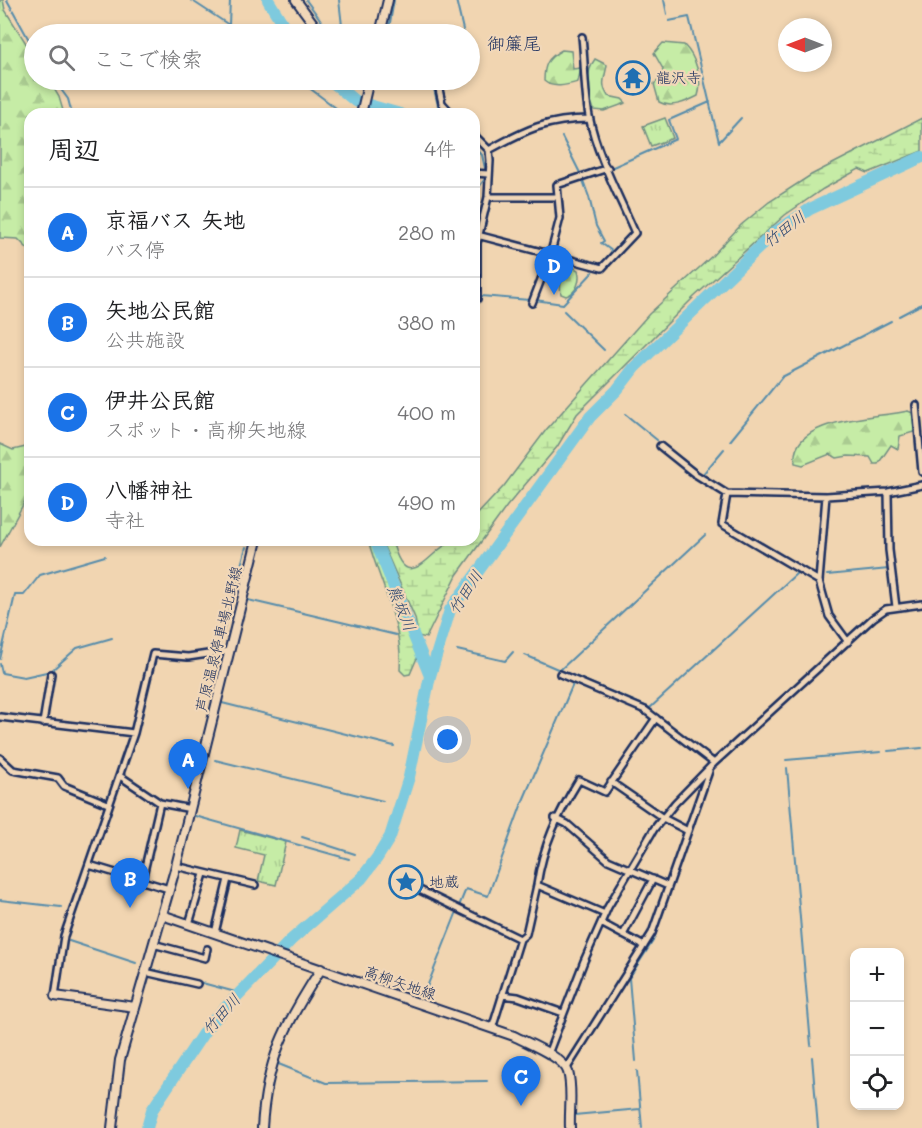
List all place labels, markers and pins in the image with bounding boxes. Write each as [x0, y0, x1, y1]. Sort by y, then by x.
temple icon: 龍沢寺 [615, 60, 651, 96]
place label: 龍沢寺 [656, 67, 701, 87]
pin: D [534, 246, 574, 295]
pin: A [168, 740, 207, 789]
pin: B [110, 858, 150, 908]
place icon: 地蔵 [388, 864, 424, 900]
place label: 地蔵 [429, 871, 459, 891]
pin: C [502, 1056, 540, 1106]

